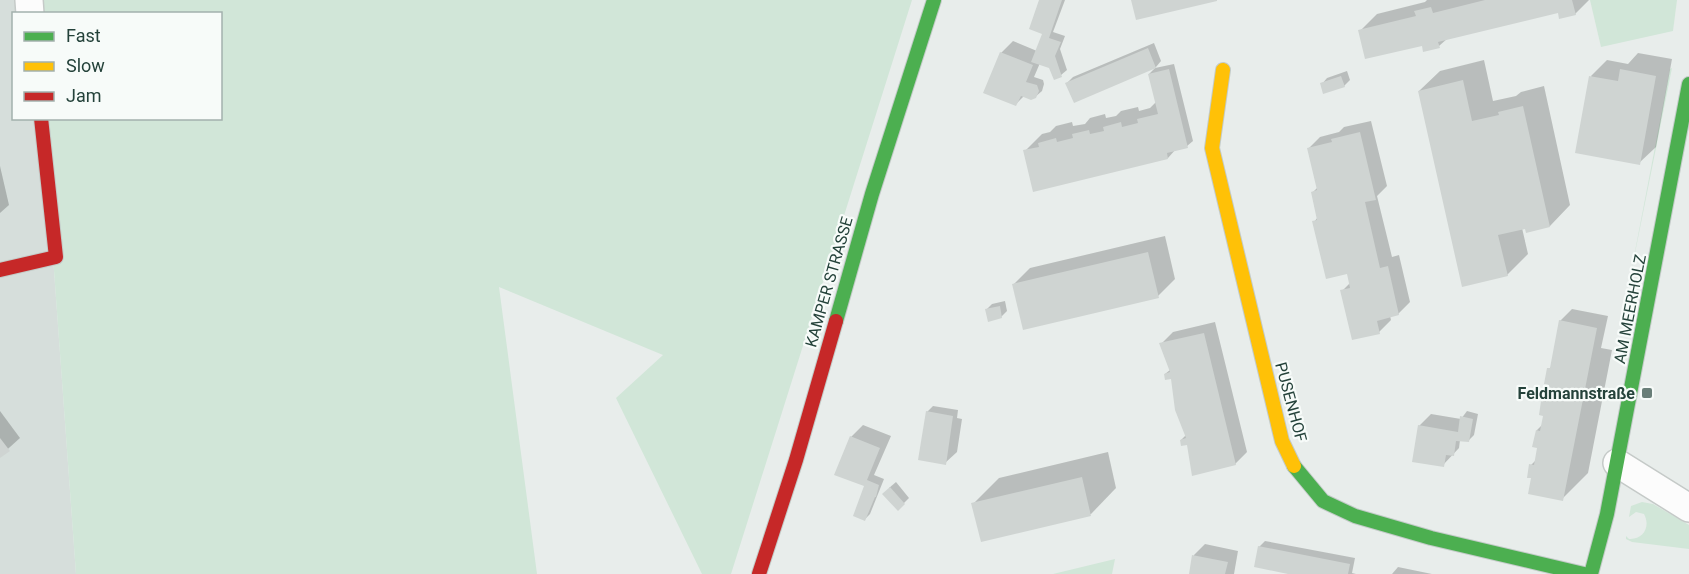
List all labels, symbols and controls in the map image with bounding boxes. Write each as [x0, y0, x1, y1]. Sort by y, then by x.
legend [12, 12, 222, 120]
text: Fast [66, 25, 101, 46]
text: Slow [66, 55, 105, 76]
text: Jam [66, 85, 102, 106]
street label: KAMPER STRASSE [801, 215, 857, 349]
street label: AM MEERHOLZ [1610, 253, 1650, 365]
street label: PUSENHOF [1271, 360, 1311, 444]
place label: Feldmannstraße [1518, 384, 1635, 403]
marker: Feldmannstraße [1640, 386, 1654, 400]

